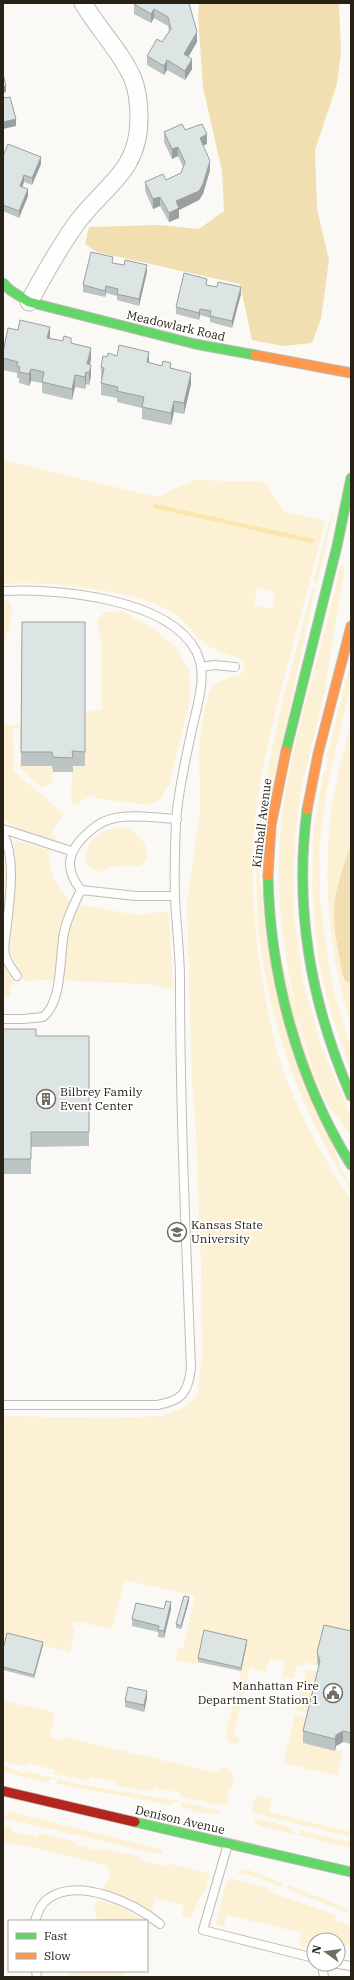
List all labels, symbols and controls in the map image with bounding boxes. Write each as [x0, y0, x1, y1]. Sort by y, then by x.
street label: Meadowlark Road [125, 307, 227, 344]
street label: Kimball Avenue [249, 778, 274, 868]
place label: Bilbrey Family Event Center [60, 1084, 143, 1113]
building icon: Bilbrey Family Event Center [35, 1088, 57, 1110]
place label: Kansas State University [191, 1217, 263, 1246]
school or university icon: Kansas State University [166, 1221, 188, 1243]
place label: Manhattan Fire Department Station 1 [198, 1678, 319, 1707]
public building icon: Manhattan Fire Department Station 1 [322, 1682, 344, 1704]
street label: Denison Avenue [134, 1802, 226, 1837]
legend [8, 1920, 148, 1972]
text: Fast [44, 1928, 68, 1943]
north arrow [306, 1932, 346, 1972]
text: N [308, 1943, 324, 1955]
text: Slow [44, 1948, 71, 1963]

